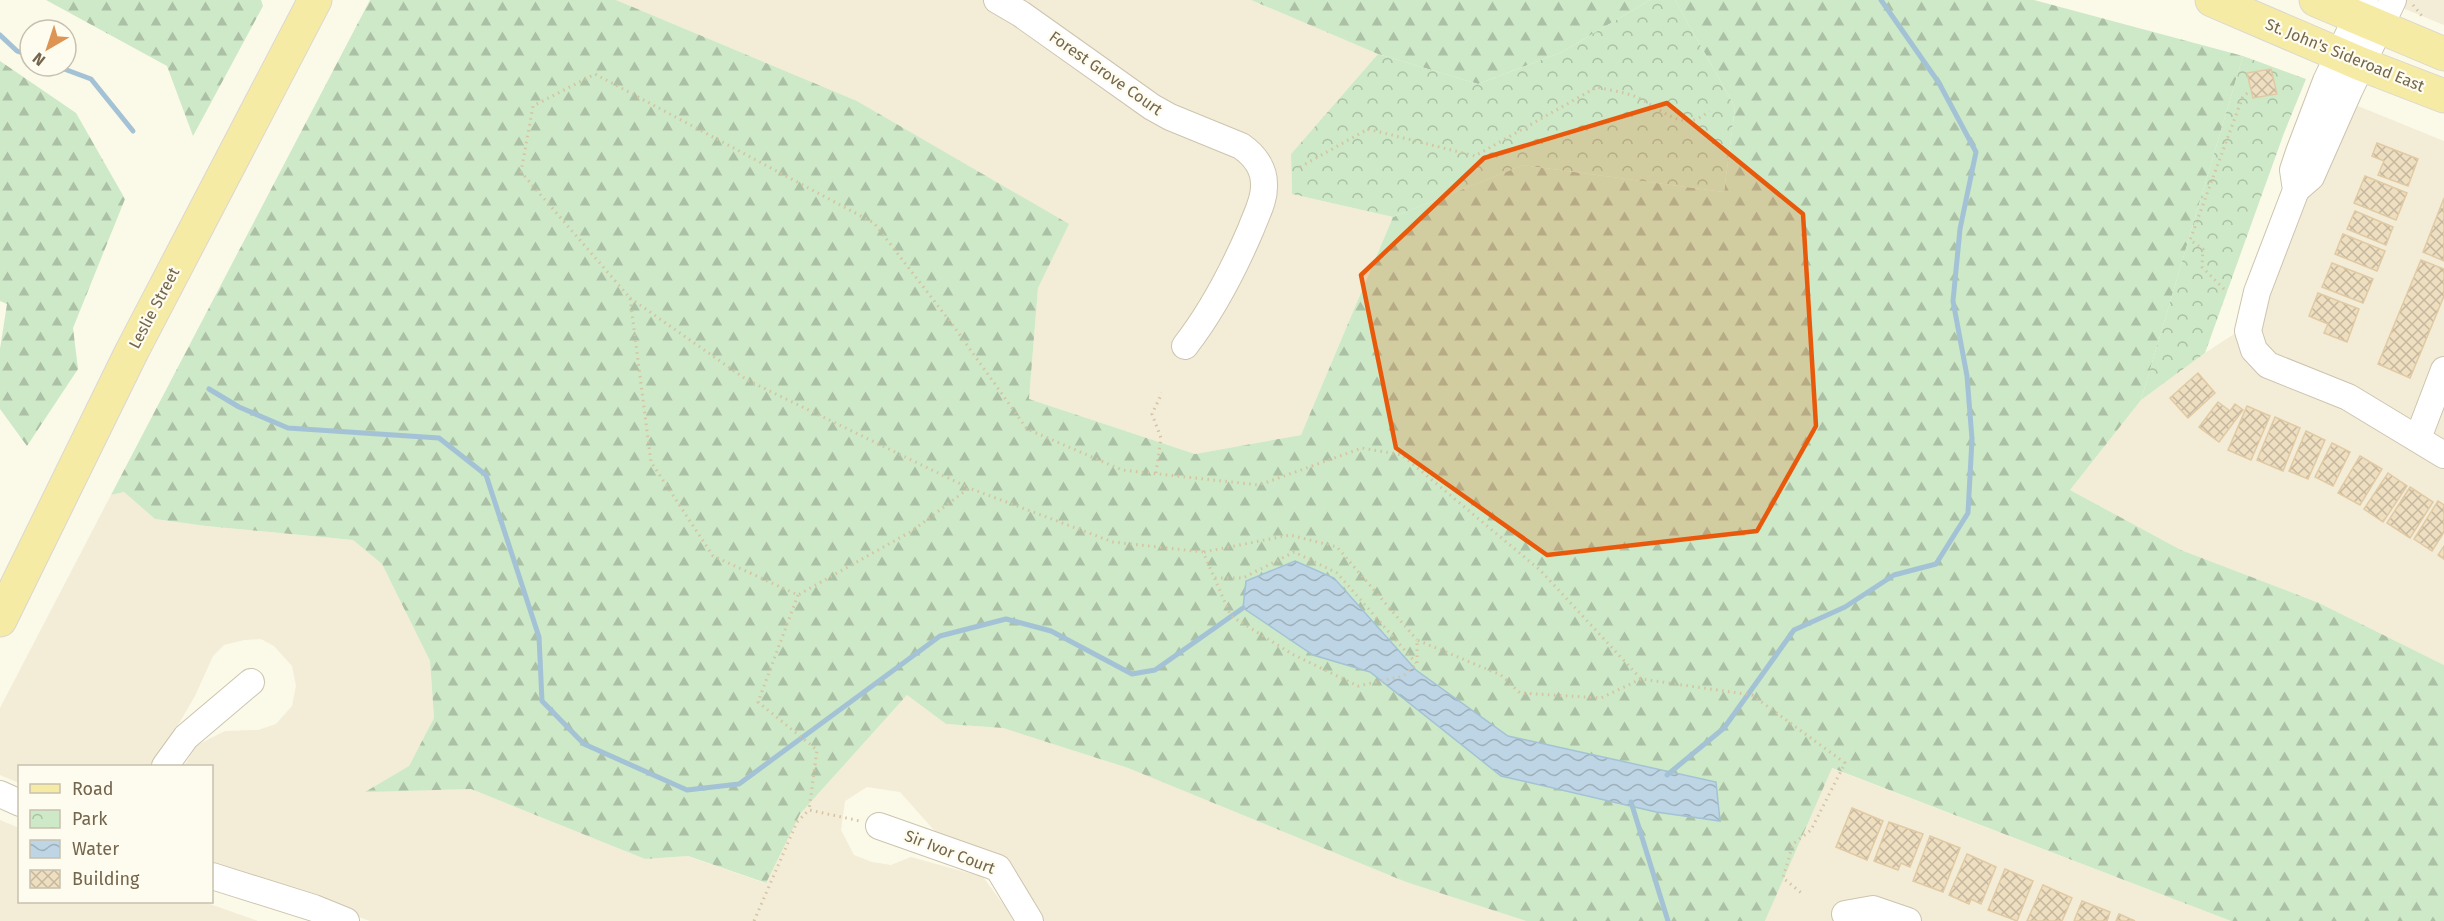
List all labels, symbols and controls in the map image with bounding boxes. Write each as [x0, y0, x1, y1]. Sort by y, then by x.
street label: St. John's Sideroad East [2263, 14, 2427, 96]
north arrow [18, 18, 78, 78]
street label: Forest Grove Court [1046, 27, 1166, 119]
text: N [29, 49, 49, 70]
street label: Leslie Street [125, 264, 183, 352]
legend [18, 765, 213, 903]
text: Road [72, 778, 114, 800]
text: Park [72, 808, 108, 830]
street label: Sir Ivor Court [902, 826, 998, 878]
text: Water [72, 838, 119, 860]
text: Building [72, 868, 140, 890]

